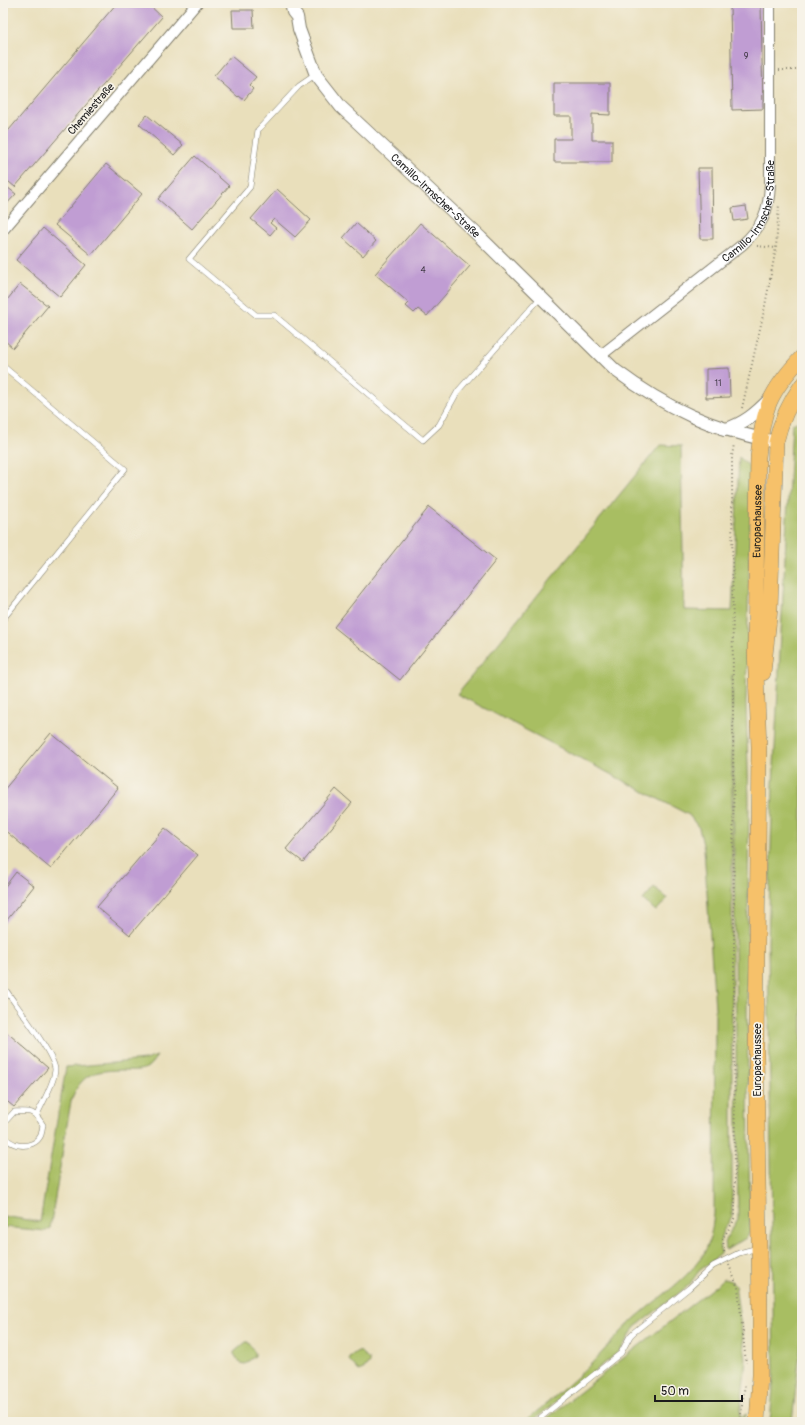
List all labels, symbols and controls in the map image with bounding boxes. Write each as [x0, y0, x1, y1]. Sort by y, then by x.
house number: 9 [744, 51, 749, 62]
street label: Chemiestraße [65, 80, 117, 137]
street label: Camillo-Irmscher-Straße [388, 151, 483, 241]
street label: Camillo-Irmscher-Straße [719, 159, 777, 265]
house number: 4 [420, 265, 426, 276]
house number: 11 [714, 378, 722, 389]
street label: Europachaussee [750, 484, 764, 558]
street label: Europachaussee [751, 1023, 764, 1097]
scale bar [655, 1377, 742, 1403]
text: 50 m [661, 1384, 689, 1399]

